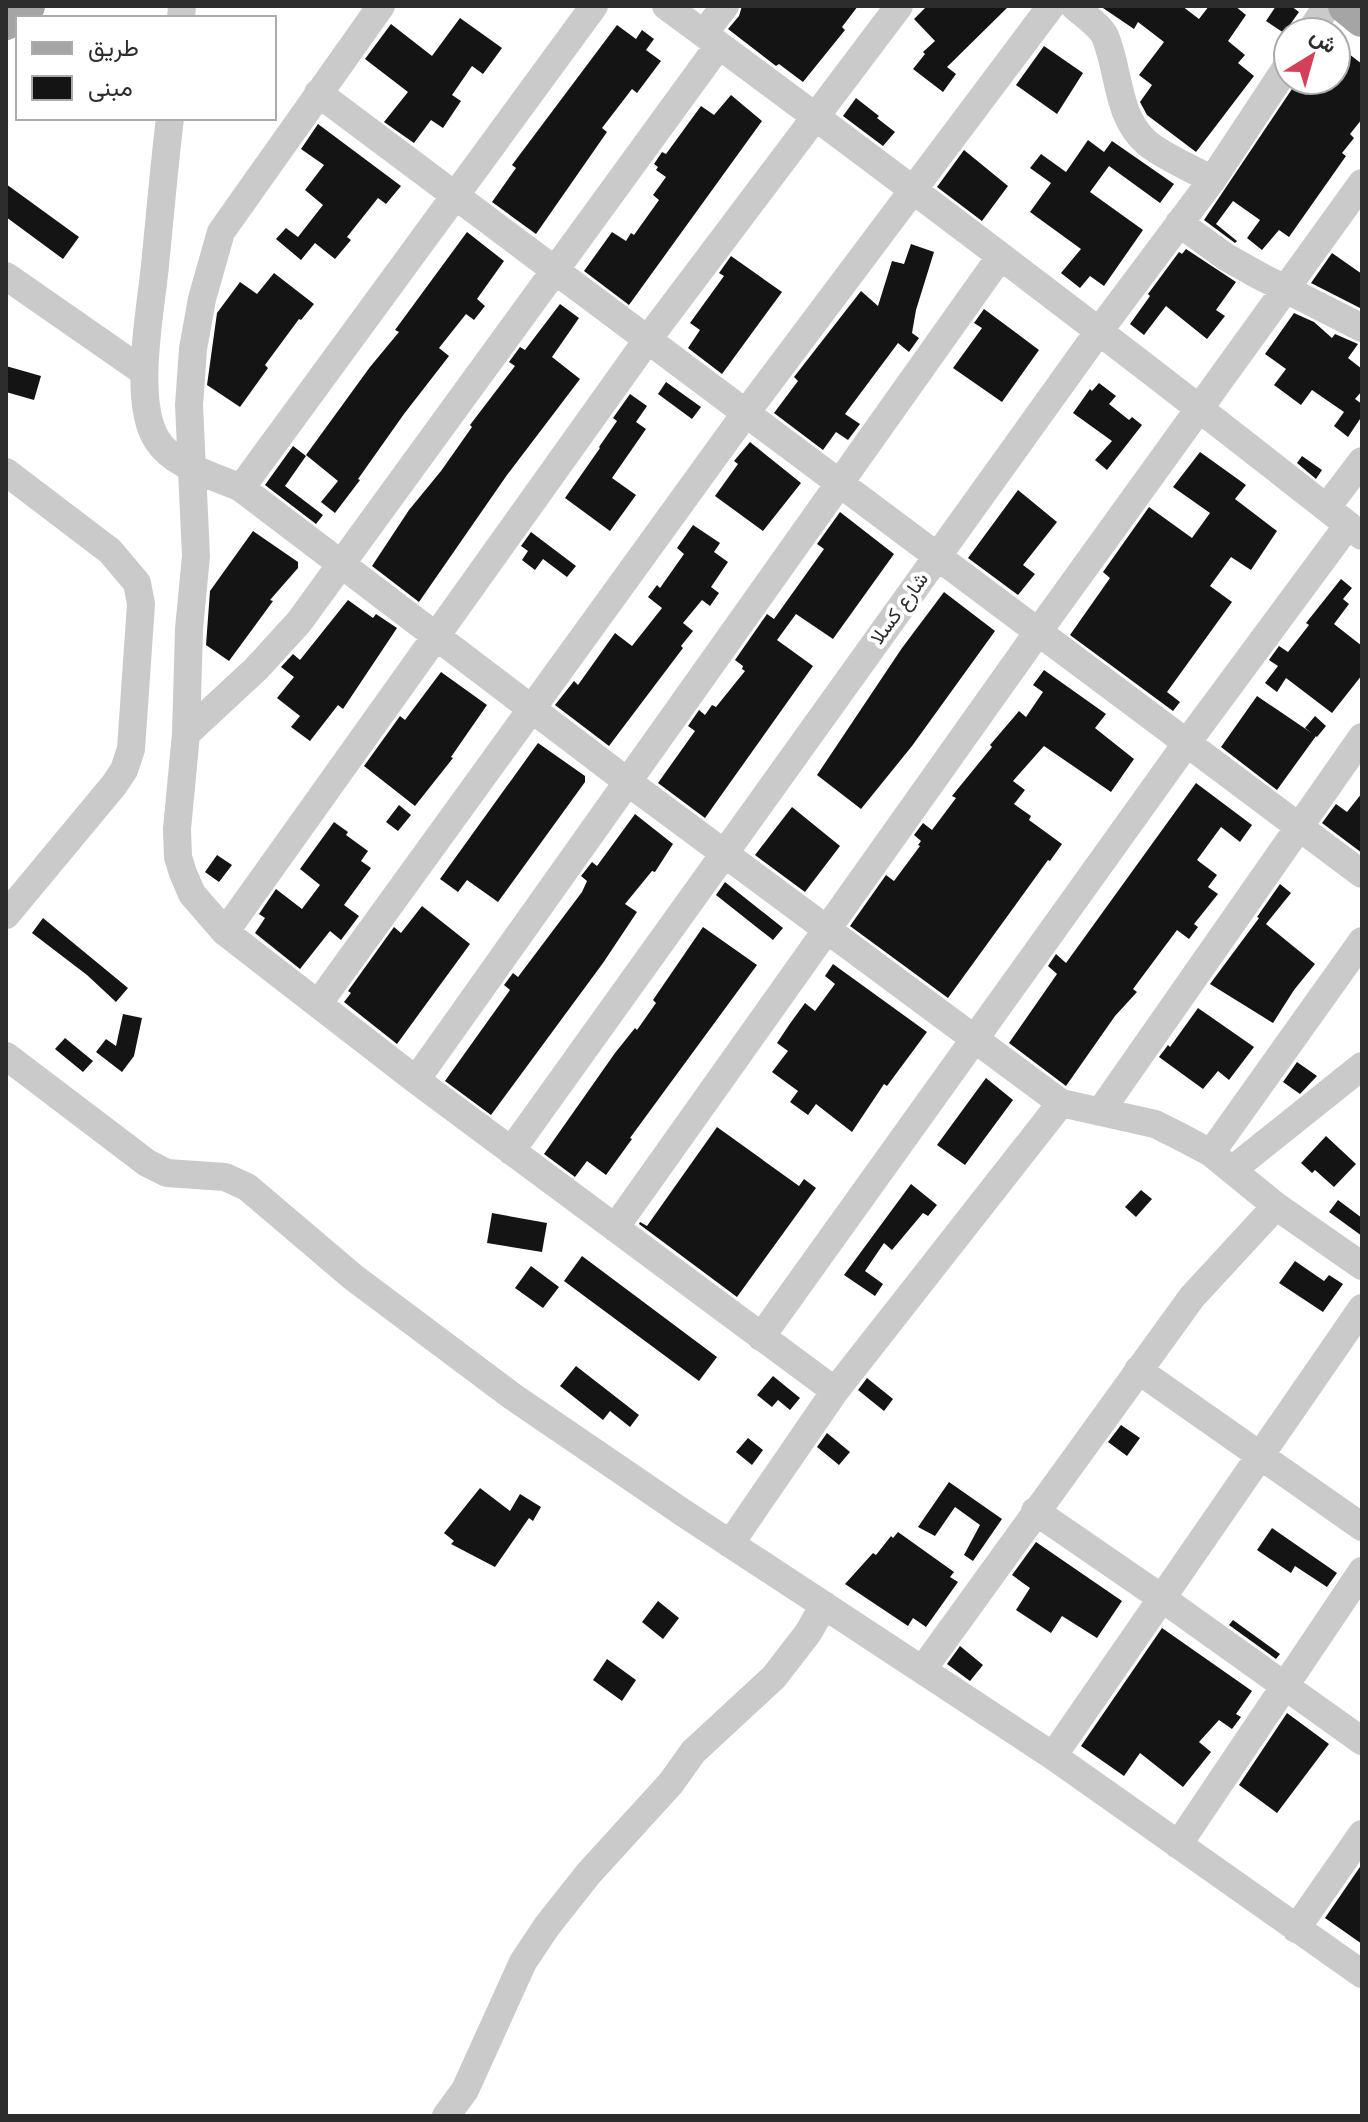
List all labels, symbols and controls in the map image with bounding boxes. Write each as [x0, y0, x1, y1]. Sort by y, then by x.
legend [16, 16, 276, 120]
north arrow [1272, 16, 1352, 96]
text: ش [1305, 21, 1343, 59]
text: طريق [88, 32, 139, 63]
text: مبنى [88, 72, 133, 102]
street label: شارع كسلا [864, 567, 935, 650]

